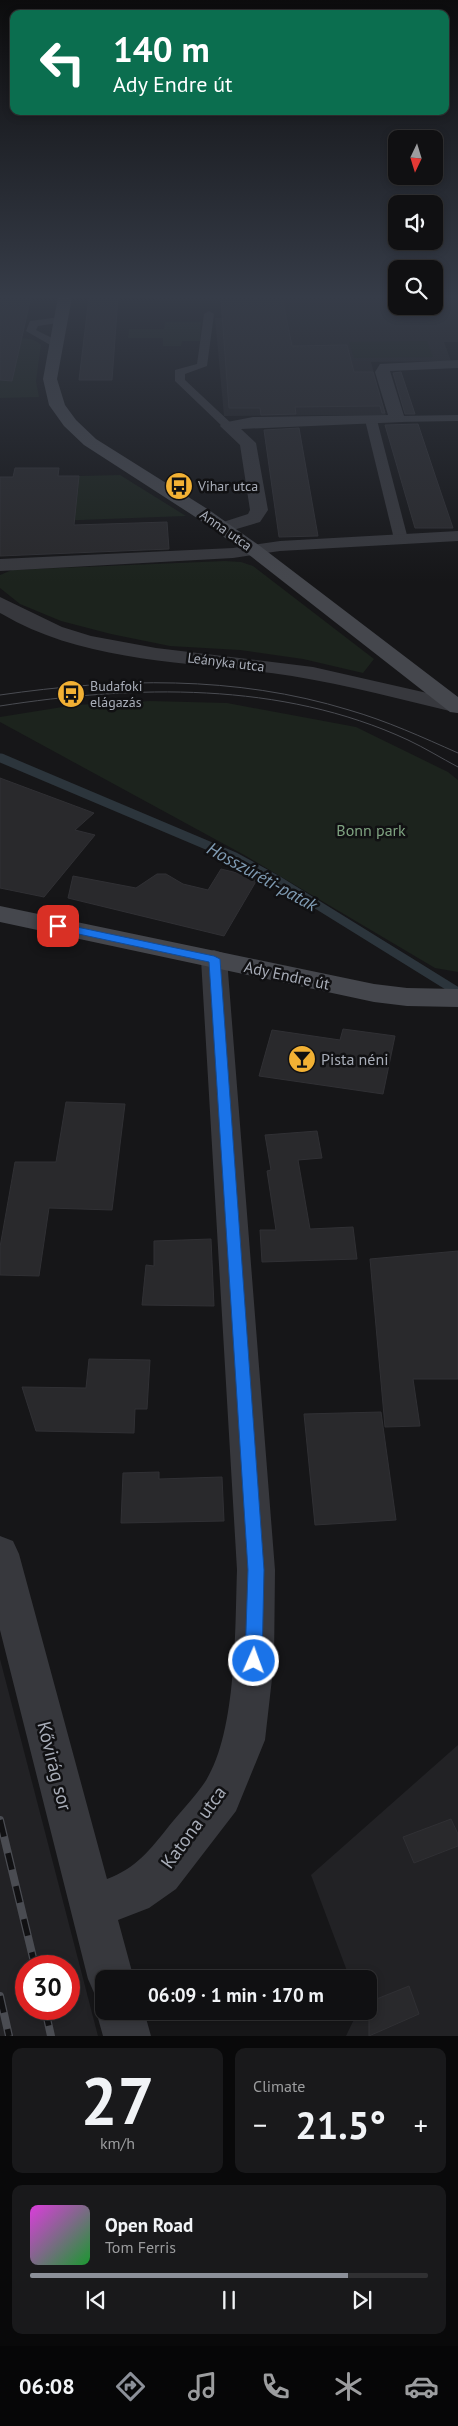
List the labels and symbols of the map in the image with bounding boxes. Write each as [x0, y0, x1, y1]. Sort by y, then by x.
north arrow [388, 130, 442, 185]
bus stop icon: Vihar utca [164, 471, 194, 501]
place label: Vihar utca [197, 477, 258, 495]
street label: Anna utca [196, 506, 256, 554]
street label: Leányka utca [186, 648, 266, 676]
place label: Budafoki elágazás [90, 677, 142, 711]
bus stop icon: Budafoki elágazás [56, 679, 86, 709]
park label: Bonn park [336, 820, 406, 840]
water label: Hosszúréti-patak [203, 837, 322, 917]
pin [37, 905, 79, 947]
street label: Ady Endre út [242, 956, 332, 994]
bar icon: Pista néni [287, 1044, 317, 1074]
place label: Pista néni [321, 1049, 389, 1069]
position arrow [227, 1634, 279, 1686]
street label: Kővirág sor [32, 1719, 78, 1814]
street label: Katona utca [155, 1781, 231, 1873]
speed limit sign: 30 [15, 1955, 80, 2020]

